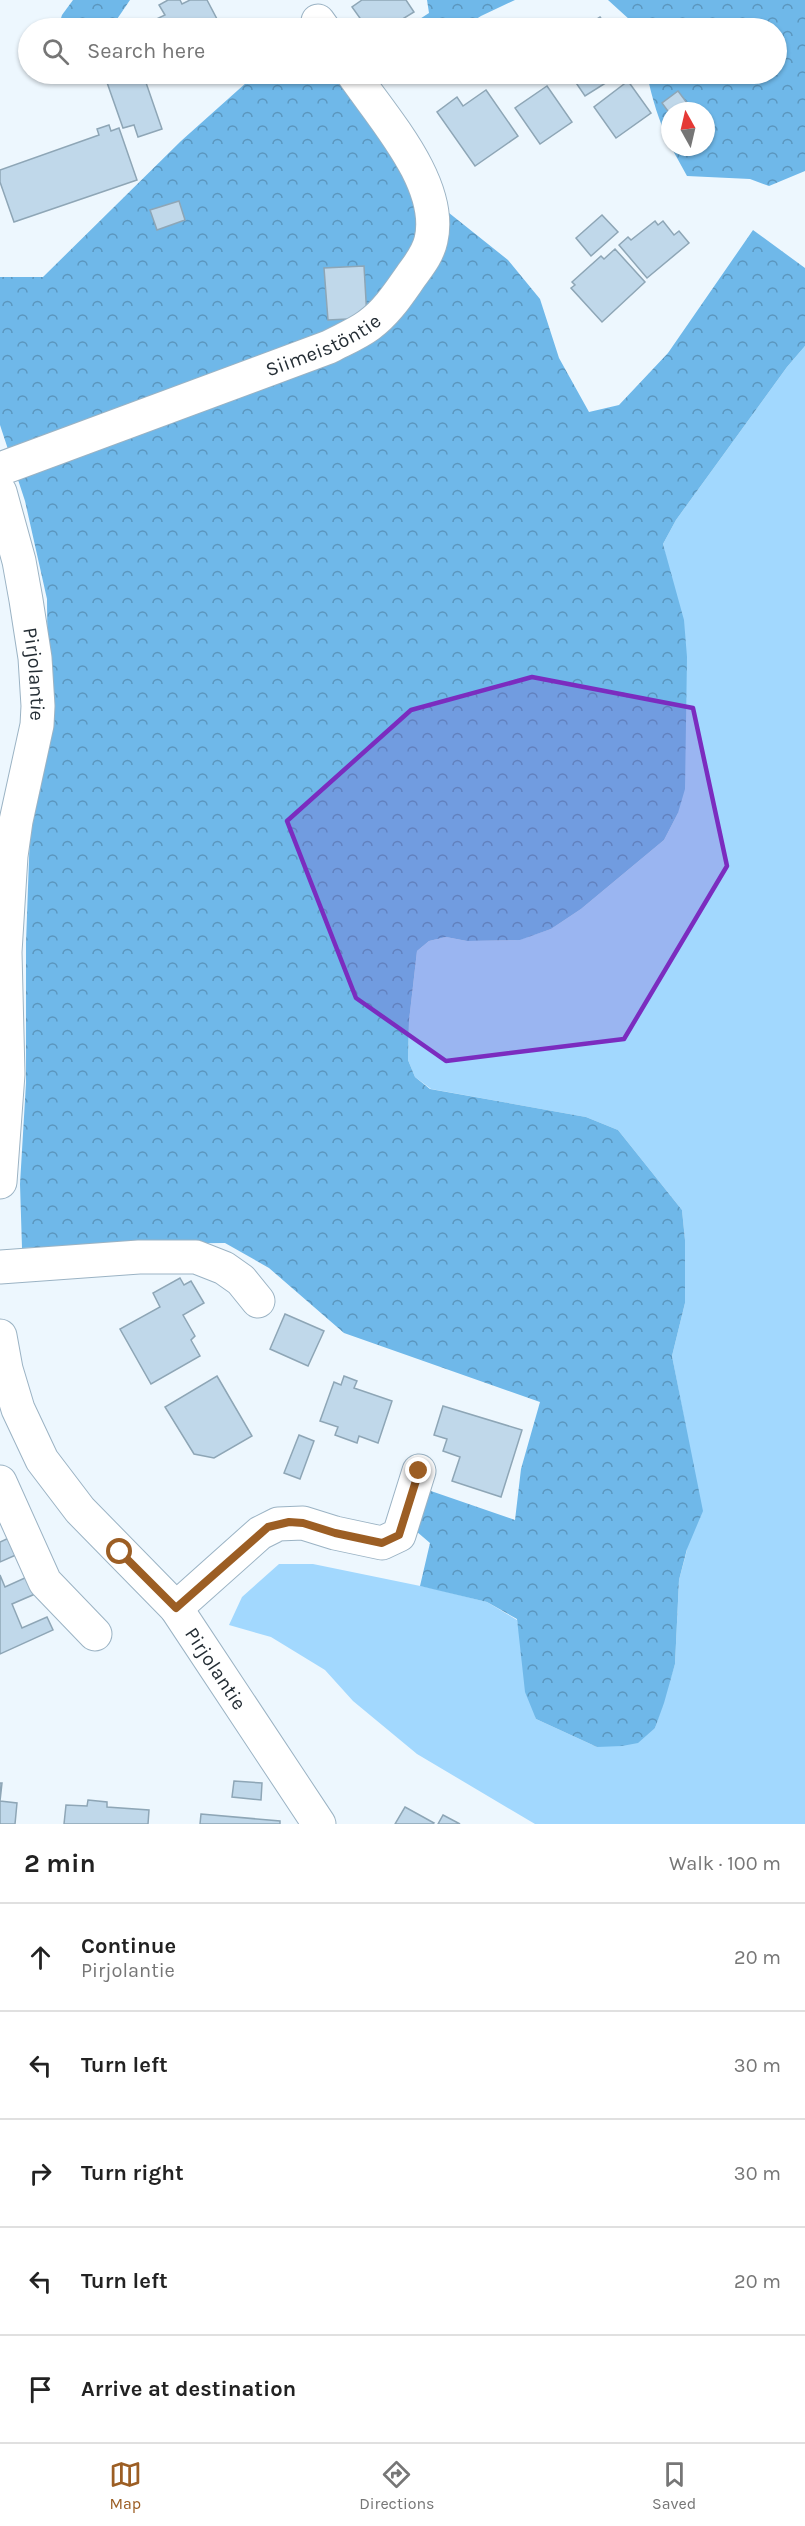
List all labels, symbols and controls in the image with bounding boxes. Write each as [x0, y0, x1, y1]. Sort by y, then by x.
search box [18, 18, 787, 84]
icon: search [39, 35, 72, 68]
text: Search here [87, 38, 205, 64]
north arrow [661, 102, 715, 156]
street label: Siimeistöntie [262, 309, 385, 381]
street label: Pirjolantie [19, 626, 50, 722]
route end [405, 1457, 431, 1483]
route start [106, 1538, 132, 1564]
street label: Pirjolantie [180, 1623, 251, 1714]
text: 2 min [24, 1848, 96, 1879]
text: Walk · 100 m [669, 1852, 781, 1875]
text: Continue [81, 1933, 176, 1959]
icon: ahead [24, 1941, 57, 1974]
text: 20 m [734, 1946, 781, 1969]
text: Pirjolantie [81, 1959, 175, 1982]
icon: left [24, 2049, 57, 2082]
text: Turn left [81, 2052, 168, 2078]
text: 30 m [734, 2054, 781, 2077]
icon: right [24, 2157, 57, 2190]
text: Turn right [81, 2160, 184, 2186]
text: 30 m [734, 2162, 781, 2185]
icon: left [24, 2265, 57, 2298]
text: Turn left [81, 2268, 168, 2294]
text: 20 m [734, 2270, 781, 2293]
icon: arrive [24, 2373, 57, 2406]
text: Arrive at destination [81, 2376, 296, 2402]
tab: Map [109, 2458, 142, 2513]
tab: Directions [359, 2458, 434, 2513]
tab: Saved [652, 2458, 696, 2513]

